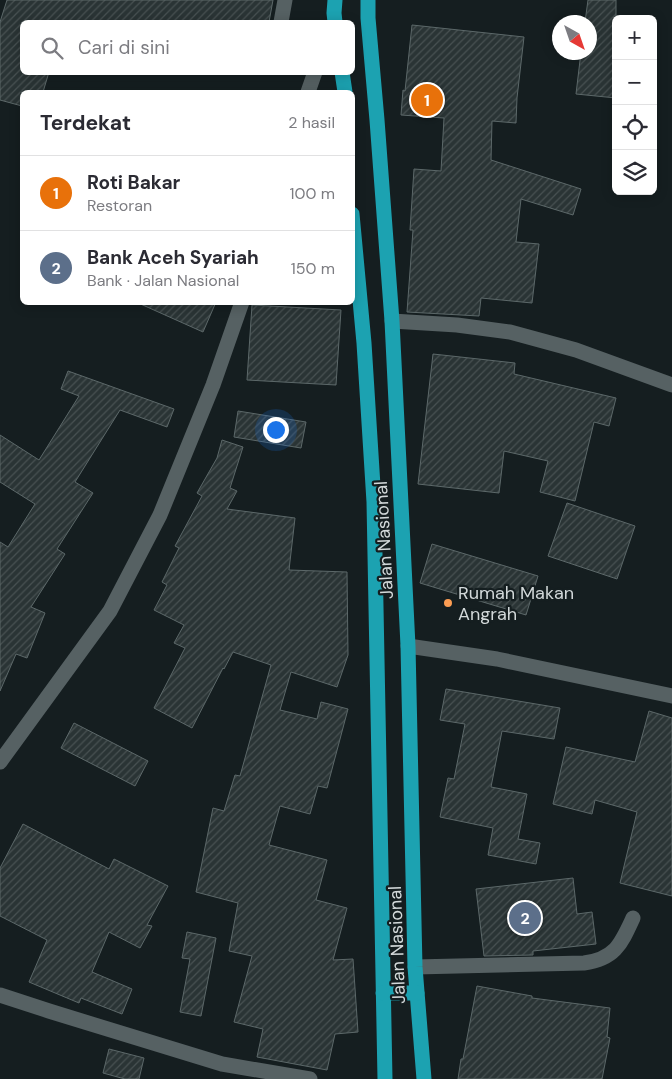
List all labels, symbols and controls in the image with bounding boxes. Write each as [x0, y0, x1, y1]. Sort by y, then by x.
north arrow [552, 15, 597, 60]
map controls [612, 15, 657, 195]
button: + [612, 15, 657, 60]
search box [20, 20, 355, 75]
icon: search [38, 34, 66, 62]
text: Cari di sini [78, 35, 170, 60]
button: − [612, 60, 657, 105]
pin: 1 [411, 81, 443, 119]
button: locate [612, 105, 657, 150]
text: Terdekat [40, 109, 131, 137]
text: 2 hasil [288, 112, 335, 133]
button: layers [612, 150, 657, 195]
text: Roti Bakar [87, 170, 180, 195]
text: 1 [53, 183, 59, 204]
text: 100 m [290, 183, 335, 204]
text: Restoran [87, 195, 152, 216]
text: Bank Aceh Syariah [87, 245, 259, 270]
text: 2 [51, 258, 61, 279]
text: 150 m [291, 258, 335, 279]
text: Bank · Jalan Nasional [87, 270, 239, 291]
your location [263, 417, 289, 443]
street label: Jalan Nasional [369, 480, 399, 600]
place label: Rumah Makan Angrah [458, 581, 574, 626]
marker: Rumah Makan Angrah [442, 597, 454, 609]
street label: Jalan Nasional [383, 886, 411, 1004]
pin: 2 [509, 899, 541, 937]

